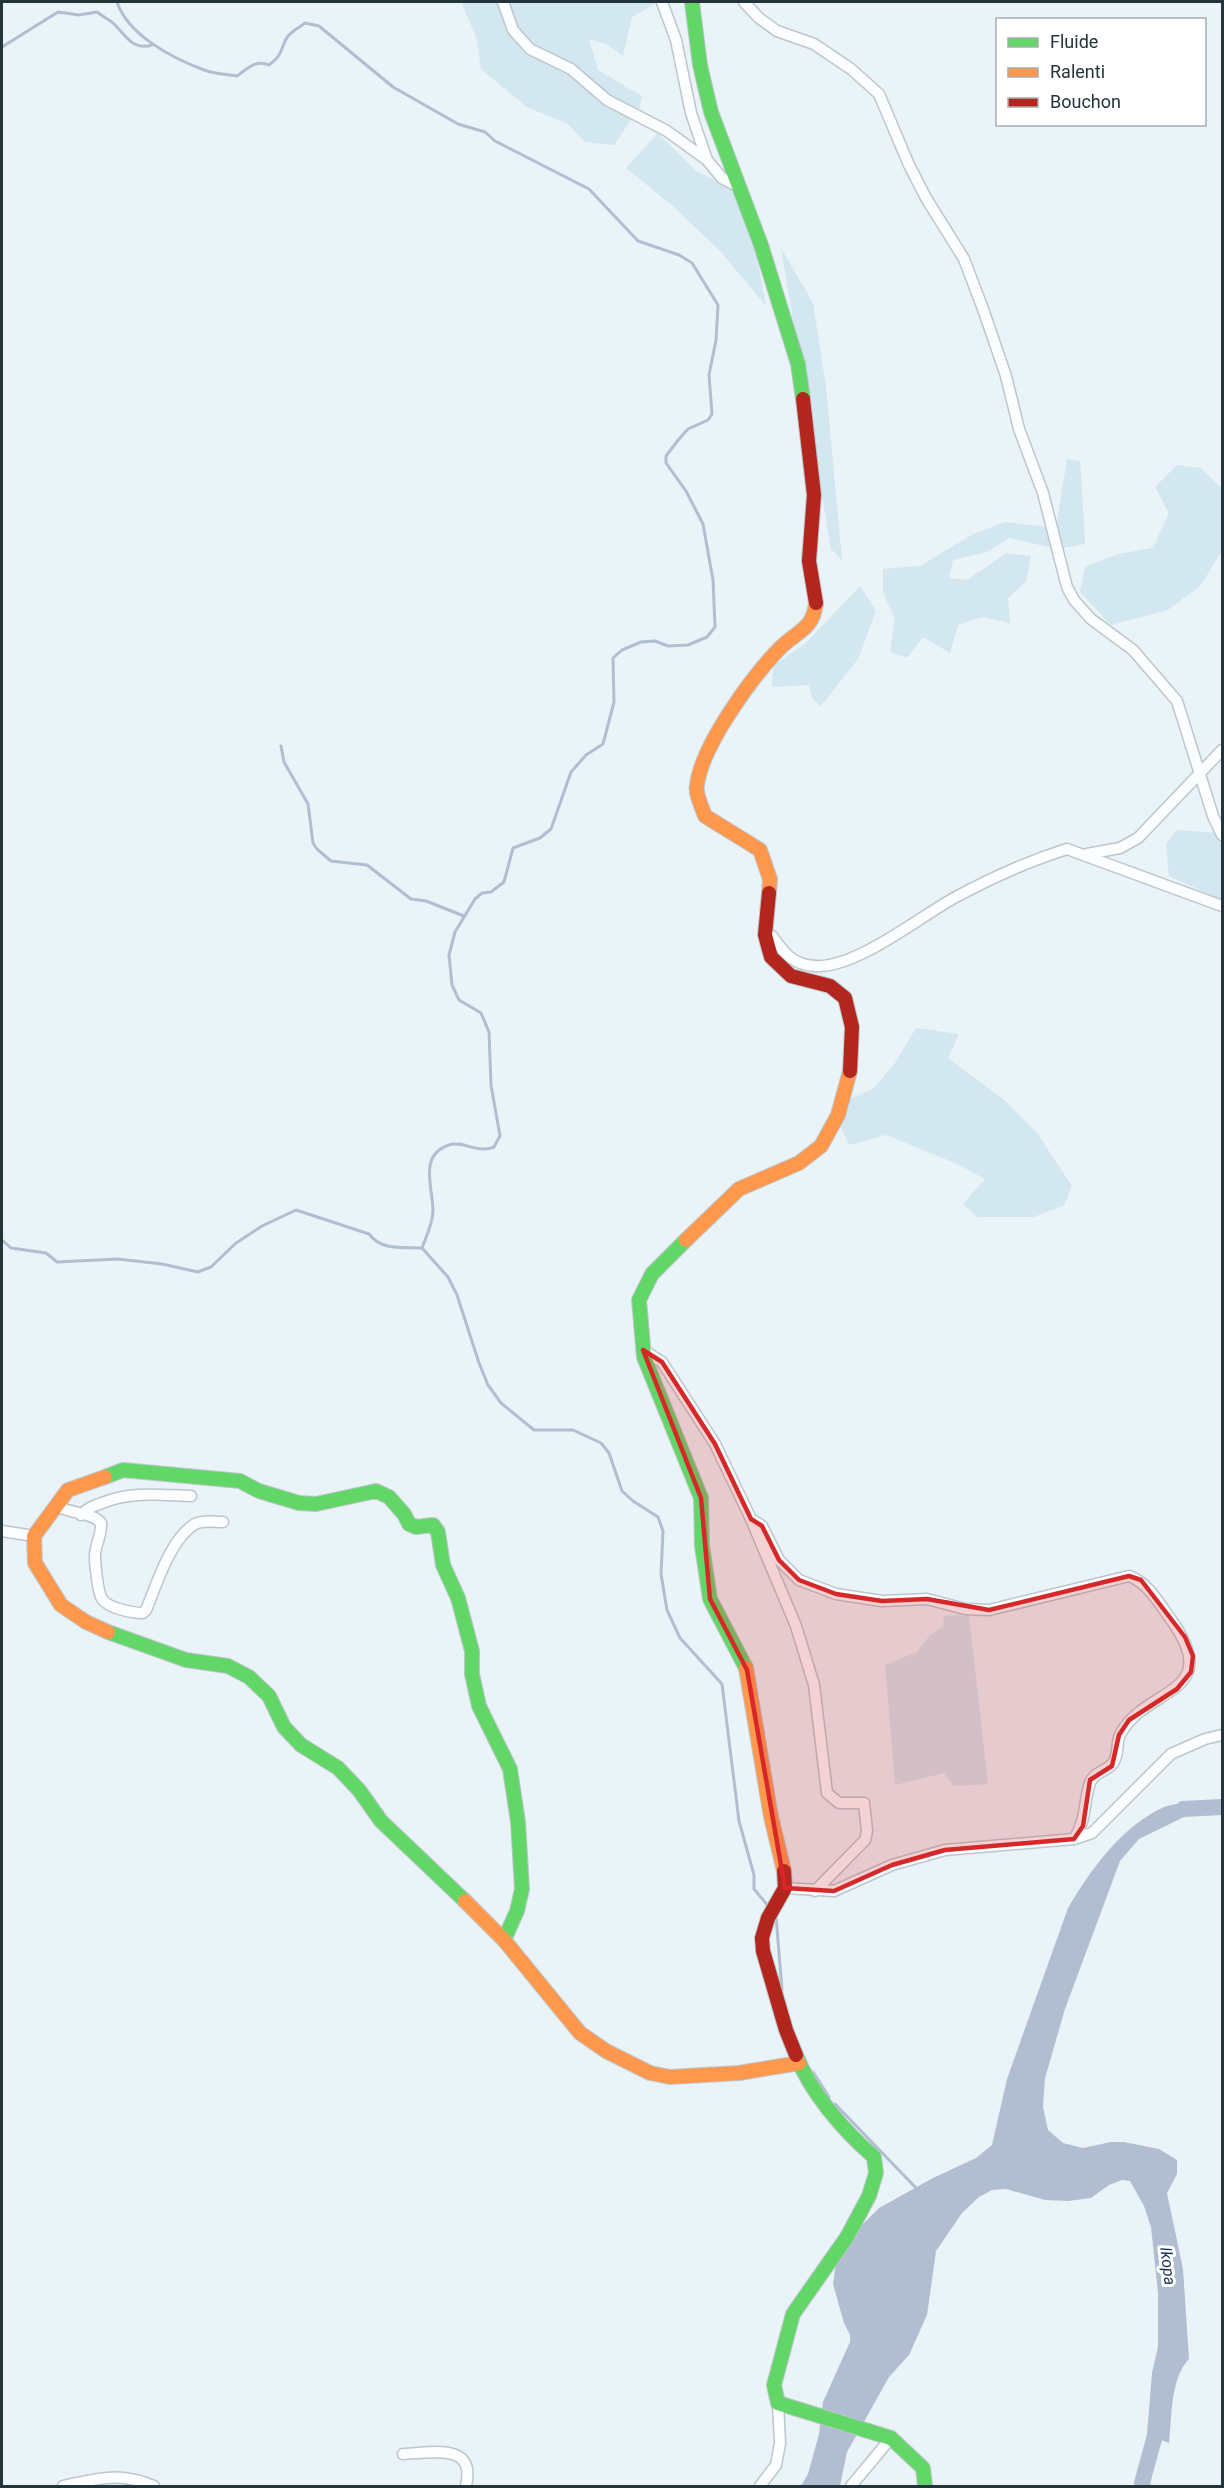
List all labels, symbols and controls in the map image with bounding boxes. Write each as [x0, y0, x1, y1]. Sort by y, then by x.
legend [996, 18, 1206, 126]
text: Fluide [1050, 31, 1098, 52]
text: Ralenti [1050, 61, 1105, 82]
text: Bouchon [1050, 91, 1121, 112]
water label: Ikopa [1156, 2246, 1180, 2286]

